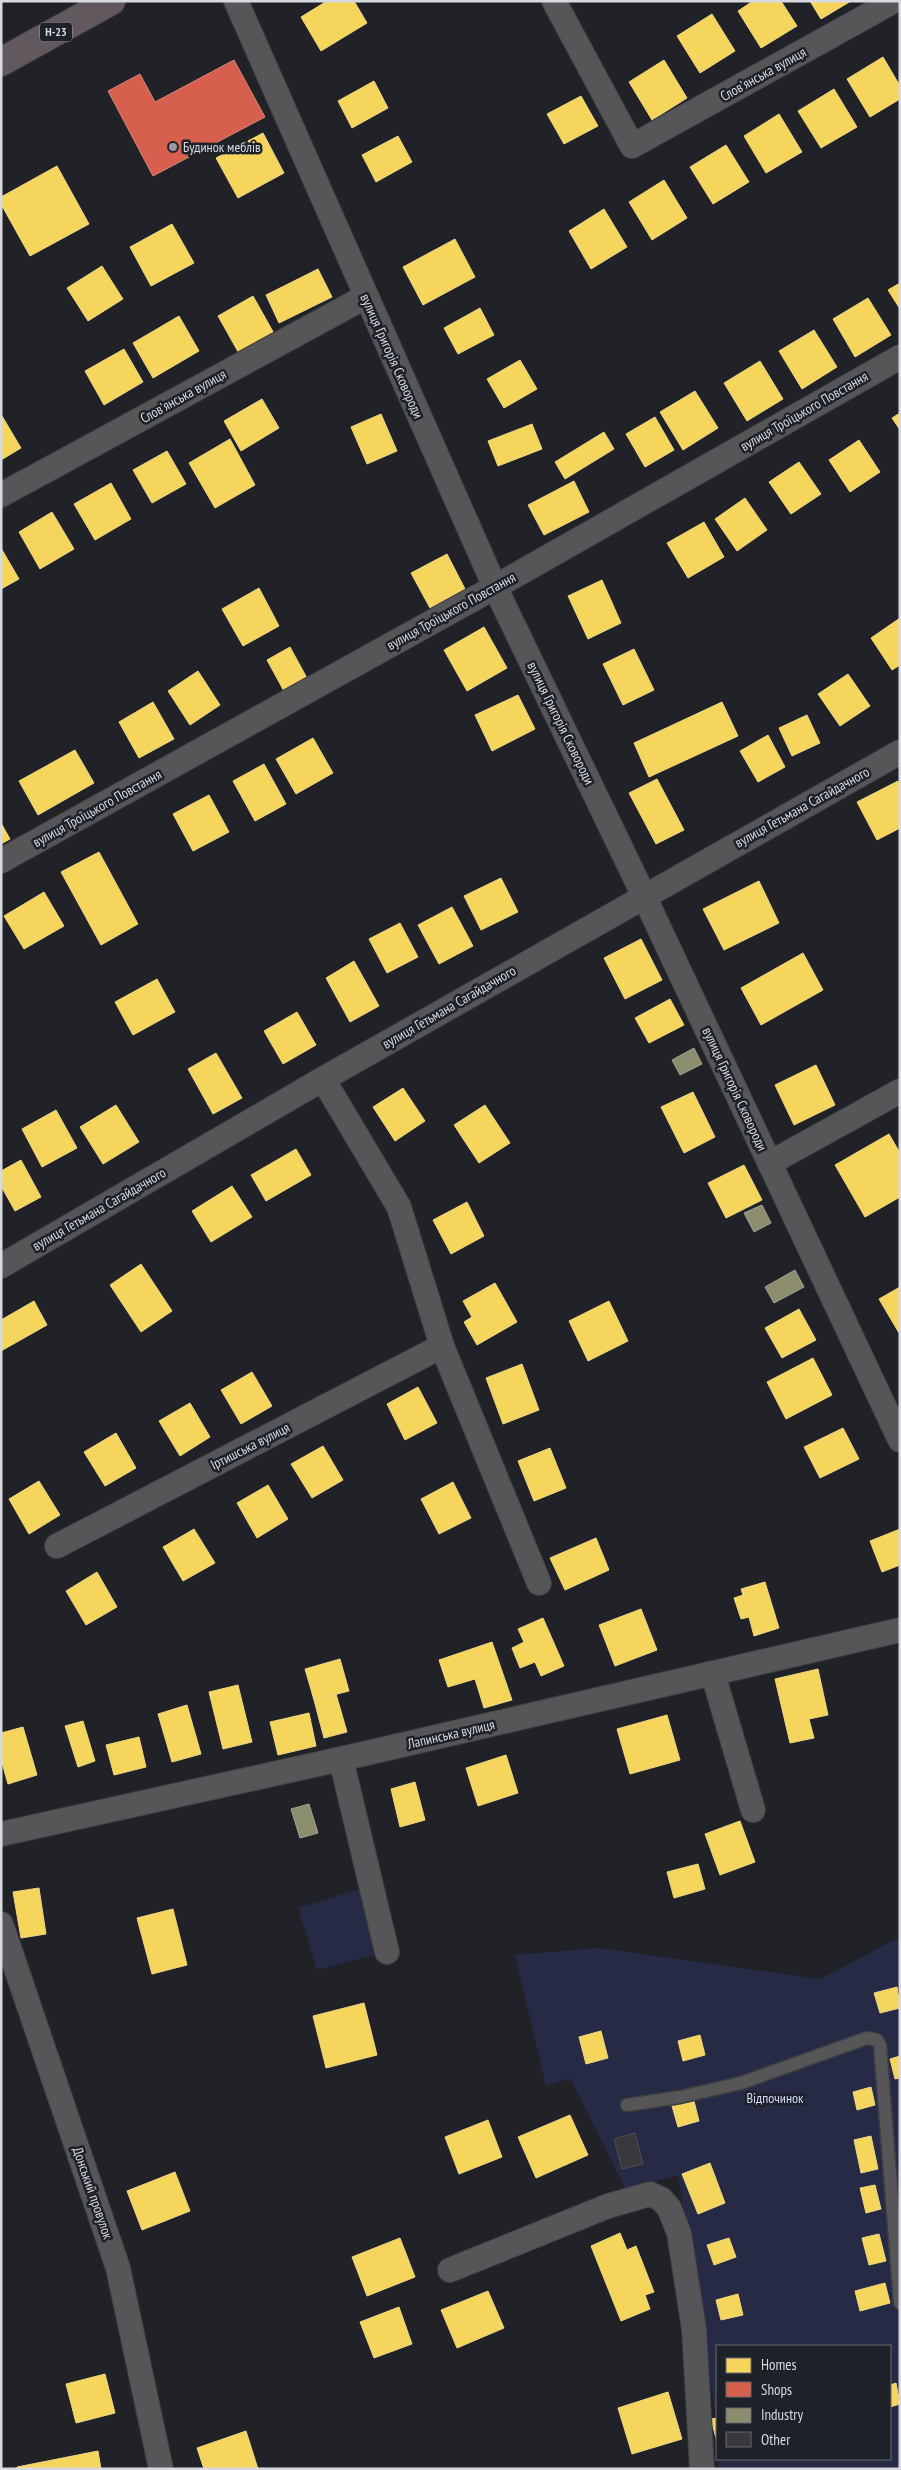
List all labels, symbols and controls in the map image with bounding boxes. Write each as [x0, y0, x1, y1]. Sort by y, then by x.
road number: Н-23 [40, 22, 72, 42]
street label: Словʼянська вулиця [717, 43, 809, 105]
place label: Будинок меблів [183, 138, 261, 156]
marker: Будинок меблів [167, 141, 179, 153]
street label: вулиця Григорія Сковороди [356, 291, 428, 421]
street label: Словʼянська вулиця [137, 365, 229, 427]
street label: вулиця Троїцького Повстання [737, 367, 871, 455]
street label: вулиця Троїцького Повстання [383, 568, 519, 654]
street label: вулиця Григорія Сковороди [523, 659, 599, 787]
street label: вулиця Гетьмана Сагайдачного [731, 762, 873, 852]
street label: вулиця Троїцького Повстання [29, 765, 165, 851]
street label: вулиця Гетьмана Сагайдачного [379, 961, 519, 1053]
street label: вулиця Григорія Сковороди [698, 1024, 772, 1154]
street label: вулиця Гетьмана Сагайдачного [29, 1163, 169, 1255]
street label: Іртишська вулиця [207, 1418, 293, 1474]
street label: Лапинська вулиця [404, 1715, 497, 1753]
park label: Відпочинок [746, 2089, 804, 2107]
street label: Донський провулок [69, 2144, 117, 2242]
legend [716, 2345, 891, 2460]
text: Homes [761, 2355, 797, 2374]
text: Shops [761, 2380, 792, 2399]
text: Industry [761, 2405, 803, 2424]
text: Other [761, 2430, 791, 2449]

